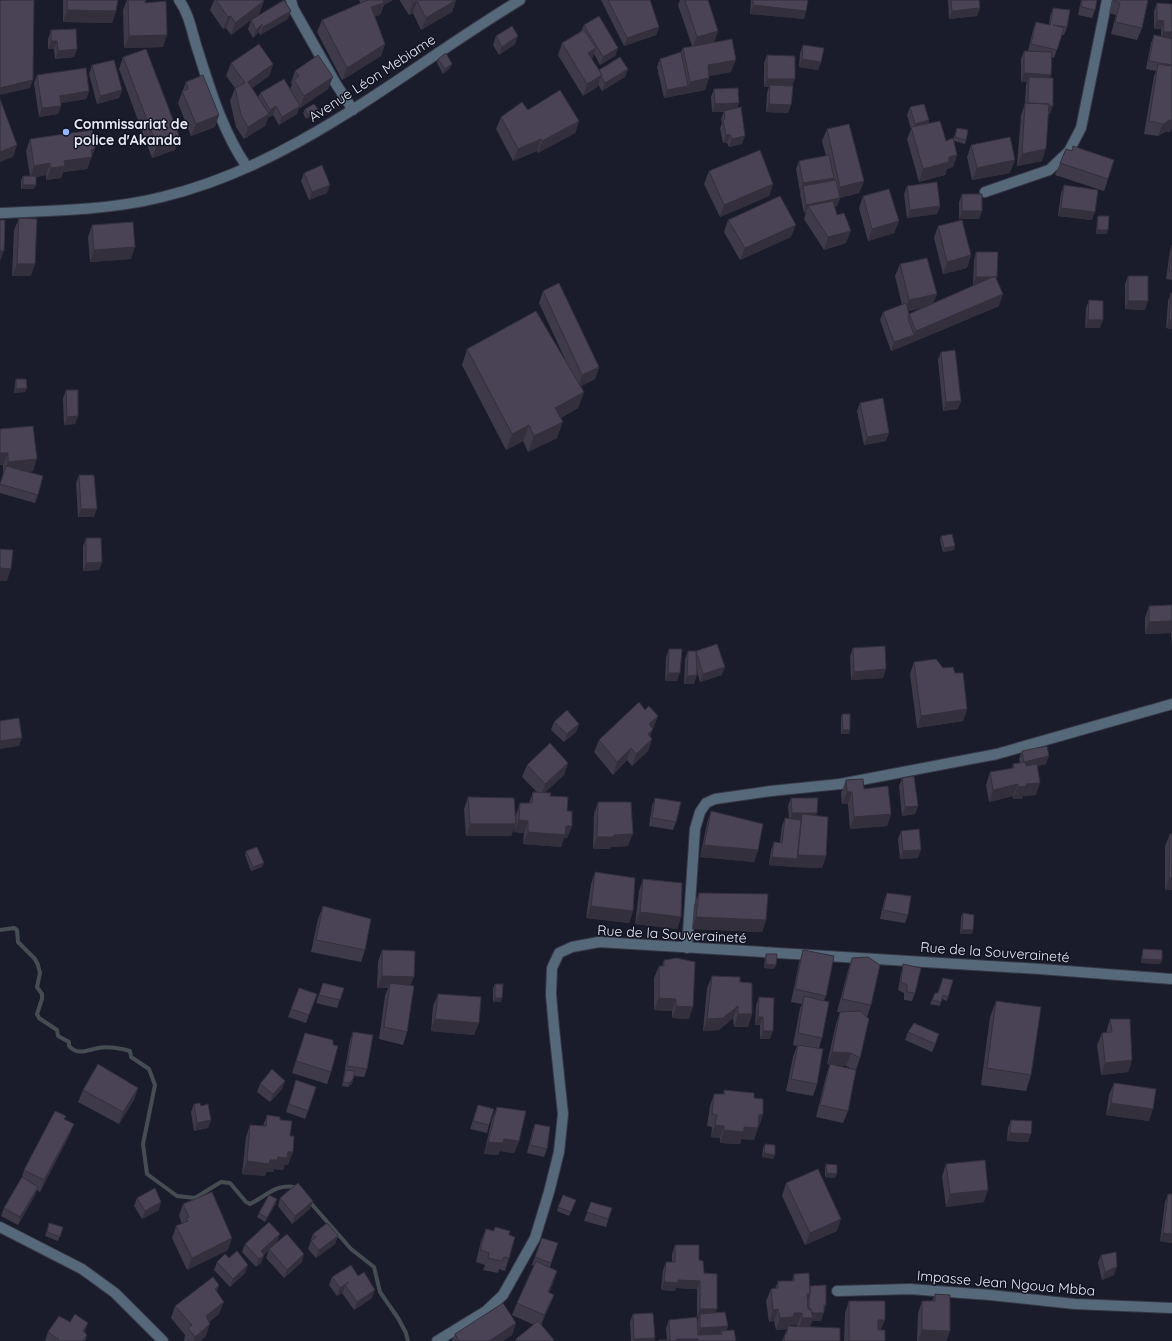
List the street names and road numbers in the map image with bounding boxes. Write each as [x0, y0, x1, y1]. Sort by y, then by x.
street label: Avenue Léon Mebiame [305, 30, 439, 126]
street label: Rue de la Souveraineté [597, 921, 747, 947]
street label: Rue de la Souveraineté [920, 938, 1070, 966]
street label: Impasse Jean Ngoua Mbba [916, 1266, 1096, 1300]

